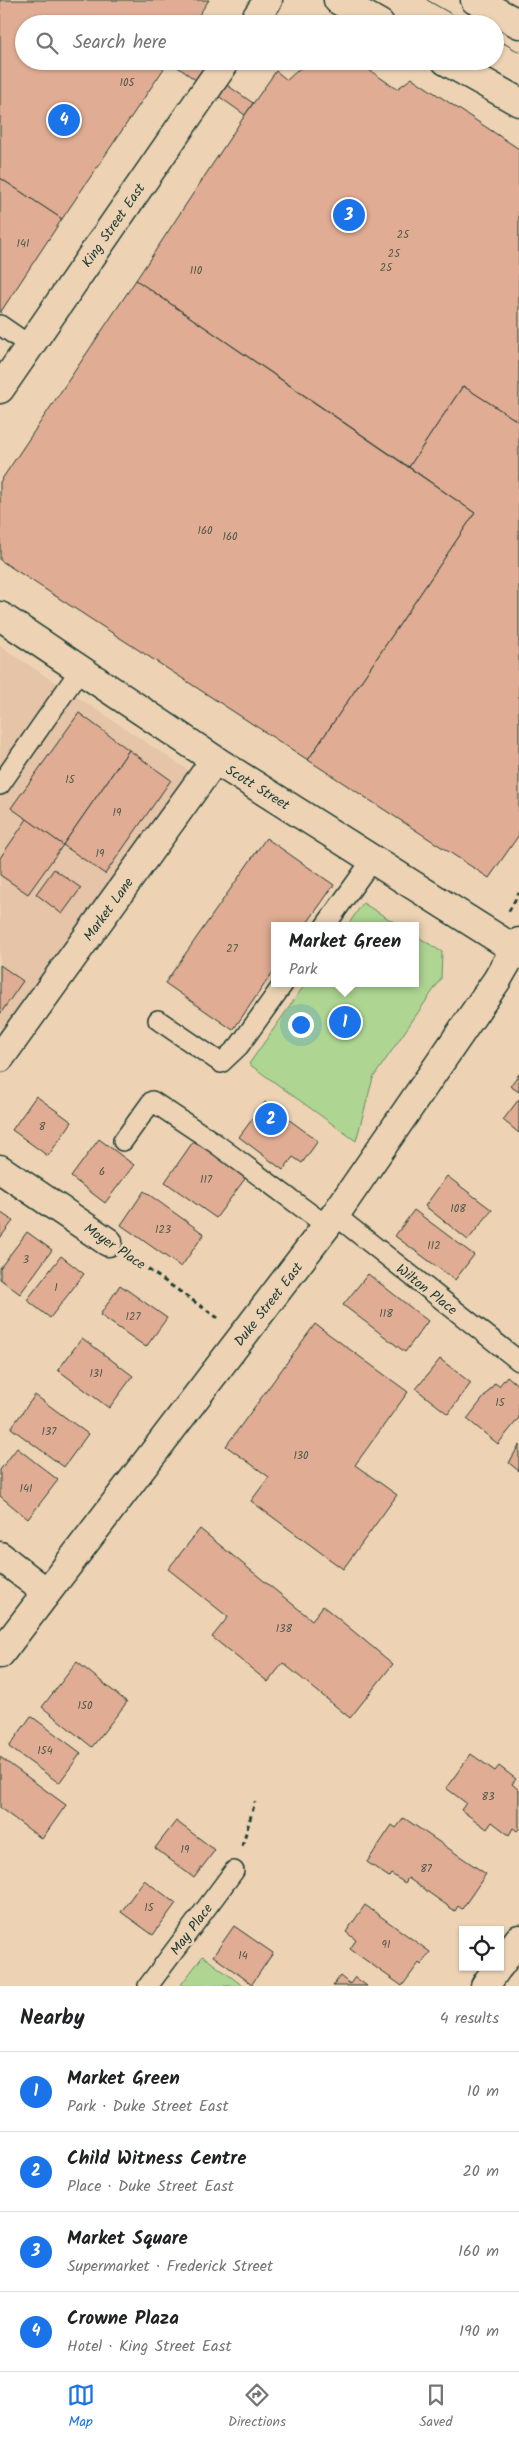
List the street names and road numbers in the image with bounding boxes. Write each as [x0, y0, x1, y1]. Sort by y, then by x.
street label: King Street East [77, 178, 151, 272]
street label: Scott Street [221, 759, 294, 817]
street label: Market Lane [78, 873, 140, 946]
street label: Moyer Place [79, 1218, 150, 1276]
street label: Duke Street East [229, 1257, 309, 1351]
street label: Wilton Place [391, 1259, 462, 1321]
street label: May Place [165, 1898, 219, 1960]

